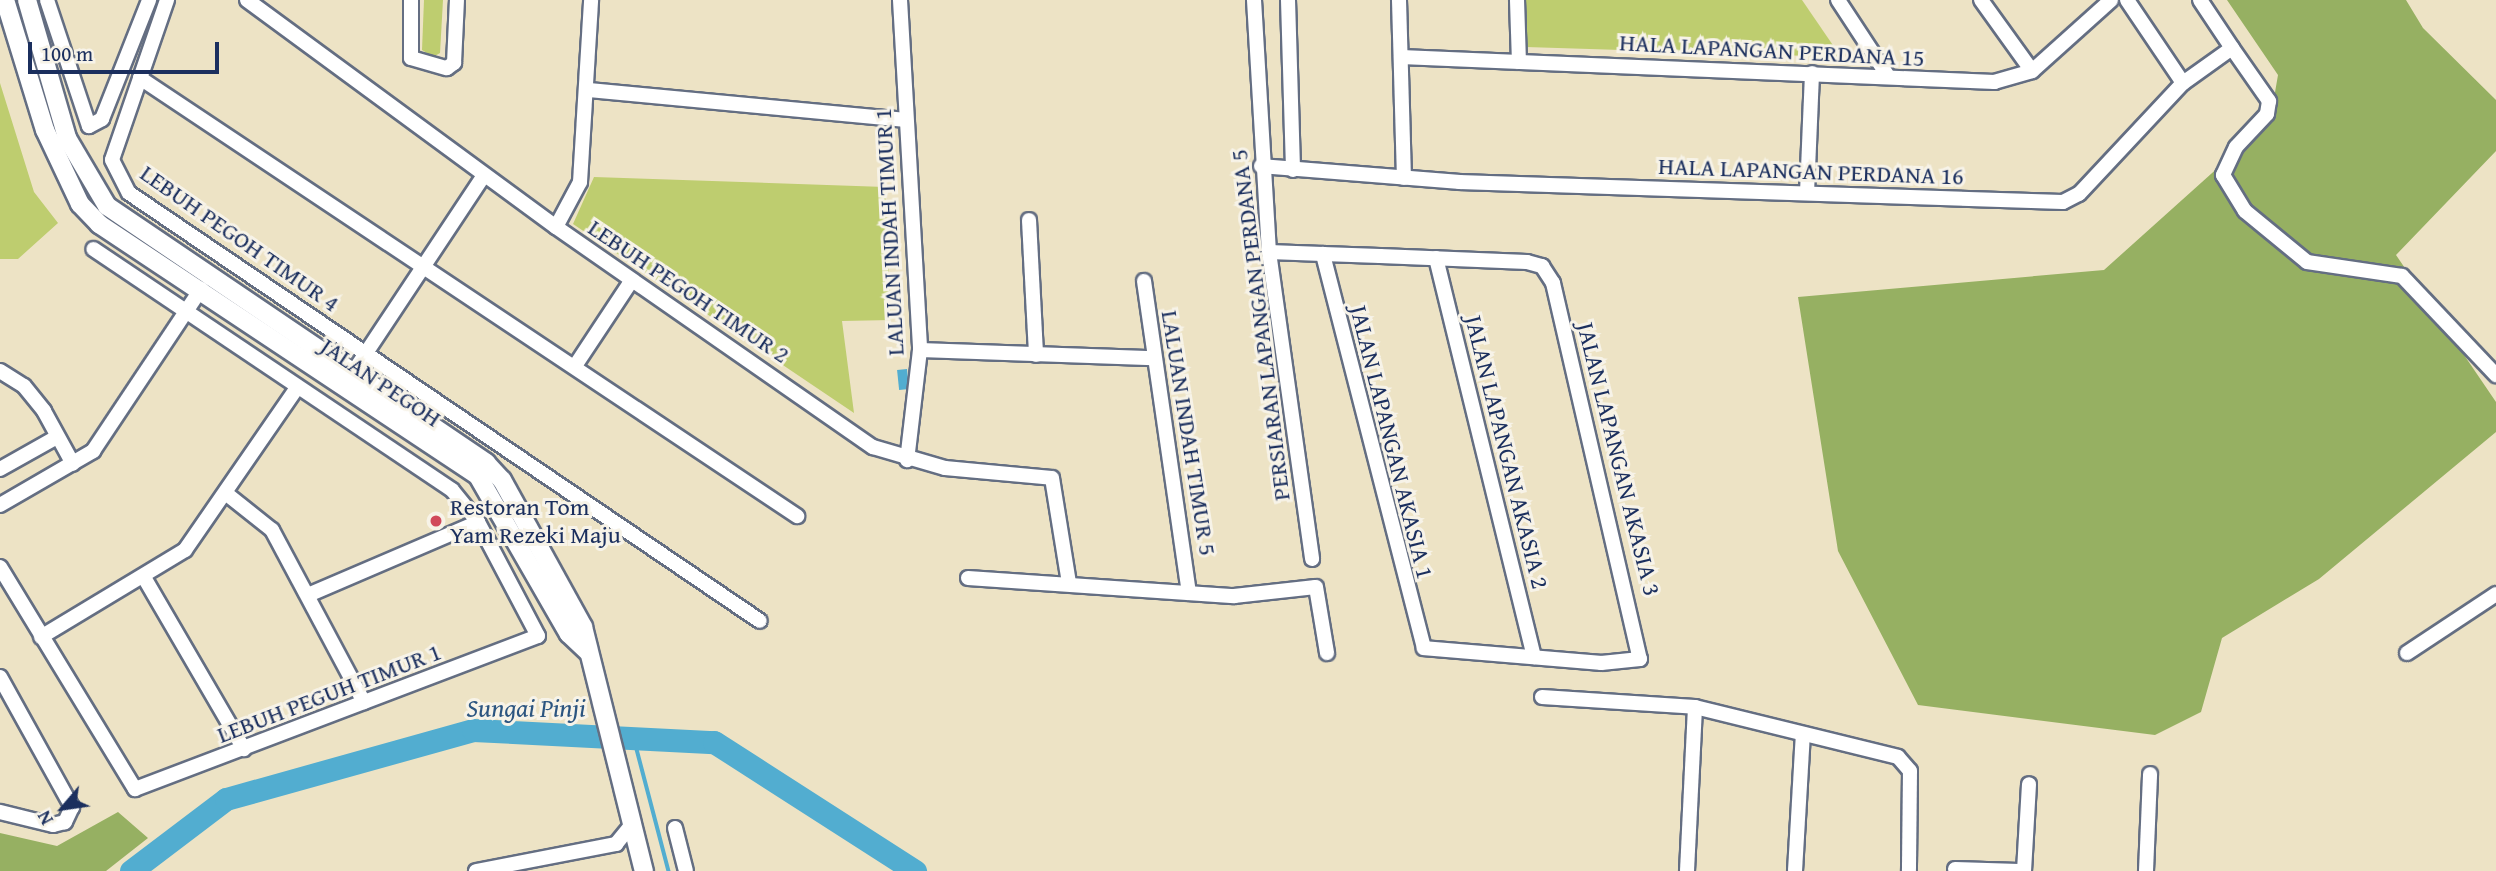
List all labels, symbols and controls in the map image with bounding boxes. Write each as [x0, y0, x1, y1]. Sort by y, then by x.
scale bar [32, 28, 222, 72]
street label: HALA LAPANGAN PERDANA 15 [1619, 28, 1925, 72]
text: 100 m [41, 38, 93, 69]
street label: LALUAN INDAH TIMUR 1 [868, 108, 910, 356]
street label: PERSIARAN LAPANGAN PERDANA 5 [1224, 148, 1296, 502]
street label: HALA LAPANGAN PERDANA 16 [1658, 151, 1964, 191]
street label: LEBUH PEGOH TIMUR 4 [135, 158, 345, 318]
street label: LEBUH PEGOH TIMUR 2 [583, 213, 795, 369]
street label: JALAN LAPANGAN AKASIA 1 [1344, 302, 1440, 582]
street label: LALUAN INDAH TIMUR 5 [1155, 308, 1223, 558]
street label: JALAN LAPANGAN AKASIA 2 [1459, 312, 1555, 592]
street label: JALAN LAPANGAN AKASIA 3 [1571, 319, 1667, 599]
street label: JALAN PEGOH [315, 331, 447, 433]
place label: Restoran Tom Yam Rezeki Maju [450, 493, 621, 549]
marker: Restoran Tom Yam Rezeki Maju [428, 513, 444, 529]
street label: LEBUH PEGUH TIMUR 1 [213, 637, 445, 749]
water label: Sungai Pinji [466, 692, 586, 724]
north arrow [28, 773, 98, 843]
text: N [29, 806, 60, 831]

